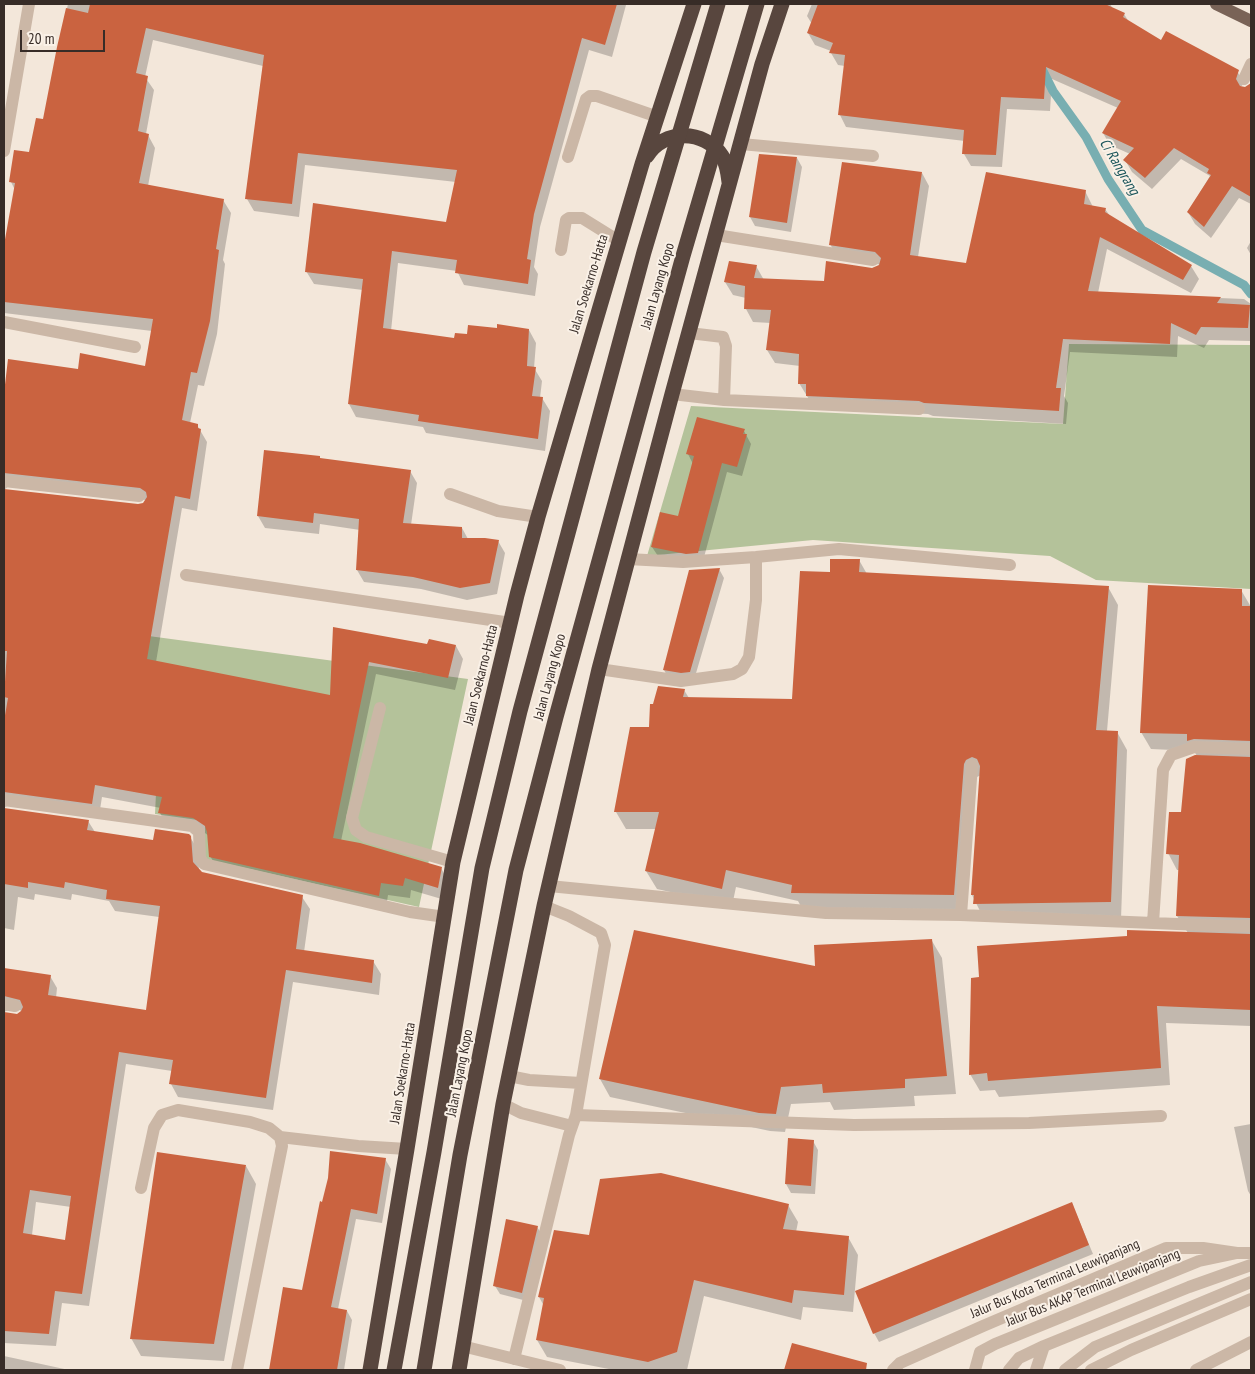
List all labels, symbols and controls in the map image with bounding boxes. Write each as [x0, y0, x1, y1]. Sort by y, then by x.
scale bar [22, 20, 108, 52]
text: 20 m [28, 29, 54, 48]
water label: Ci Rangrang [1095, 135, 1143, 199]
street label: Jalan Soekarno-Hatta [566, 233, 612, 335]
street label: Jalan Layang Kopo [638, 241, 678, 331]
street label: Jalan Soekarno-Hatta [460, 623, 502, 727]
street label: Jalan Layang Kopo [530, 632, 570, 722]
street label: Jalan Soekarno-Hatta [387, 1021, 419, 1125]
street label: Jalan Layang Kopo [443, 1028, 477, 1118]
street label: Jalur Bus Kota Terminal Leuwipanjang [968, 1236, 1142, 1322]
street label: Jalur Bus AKAP Terminal Leuwipanjang [1004, 1245, 1182, 1331]

